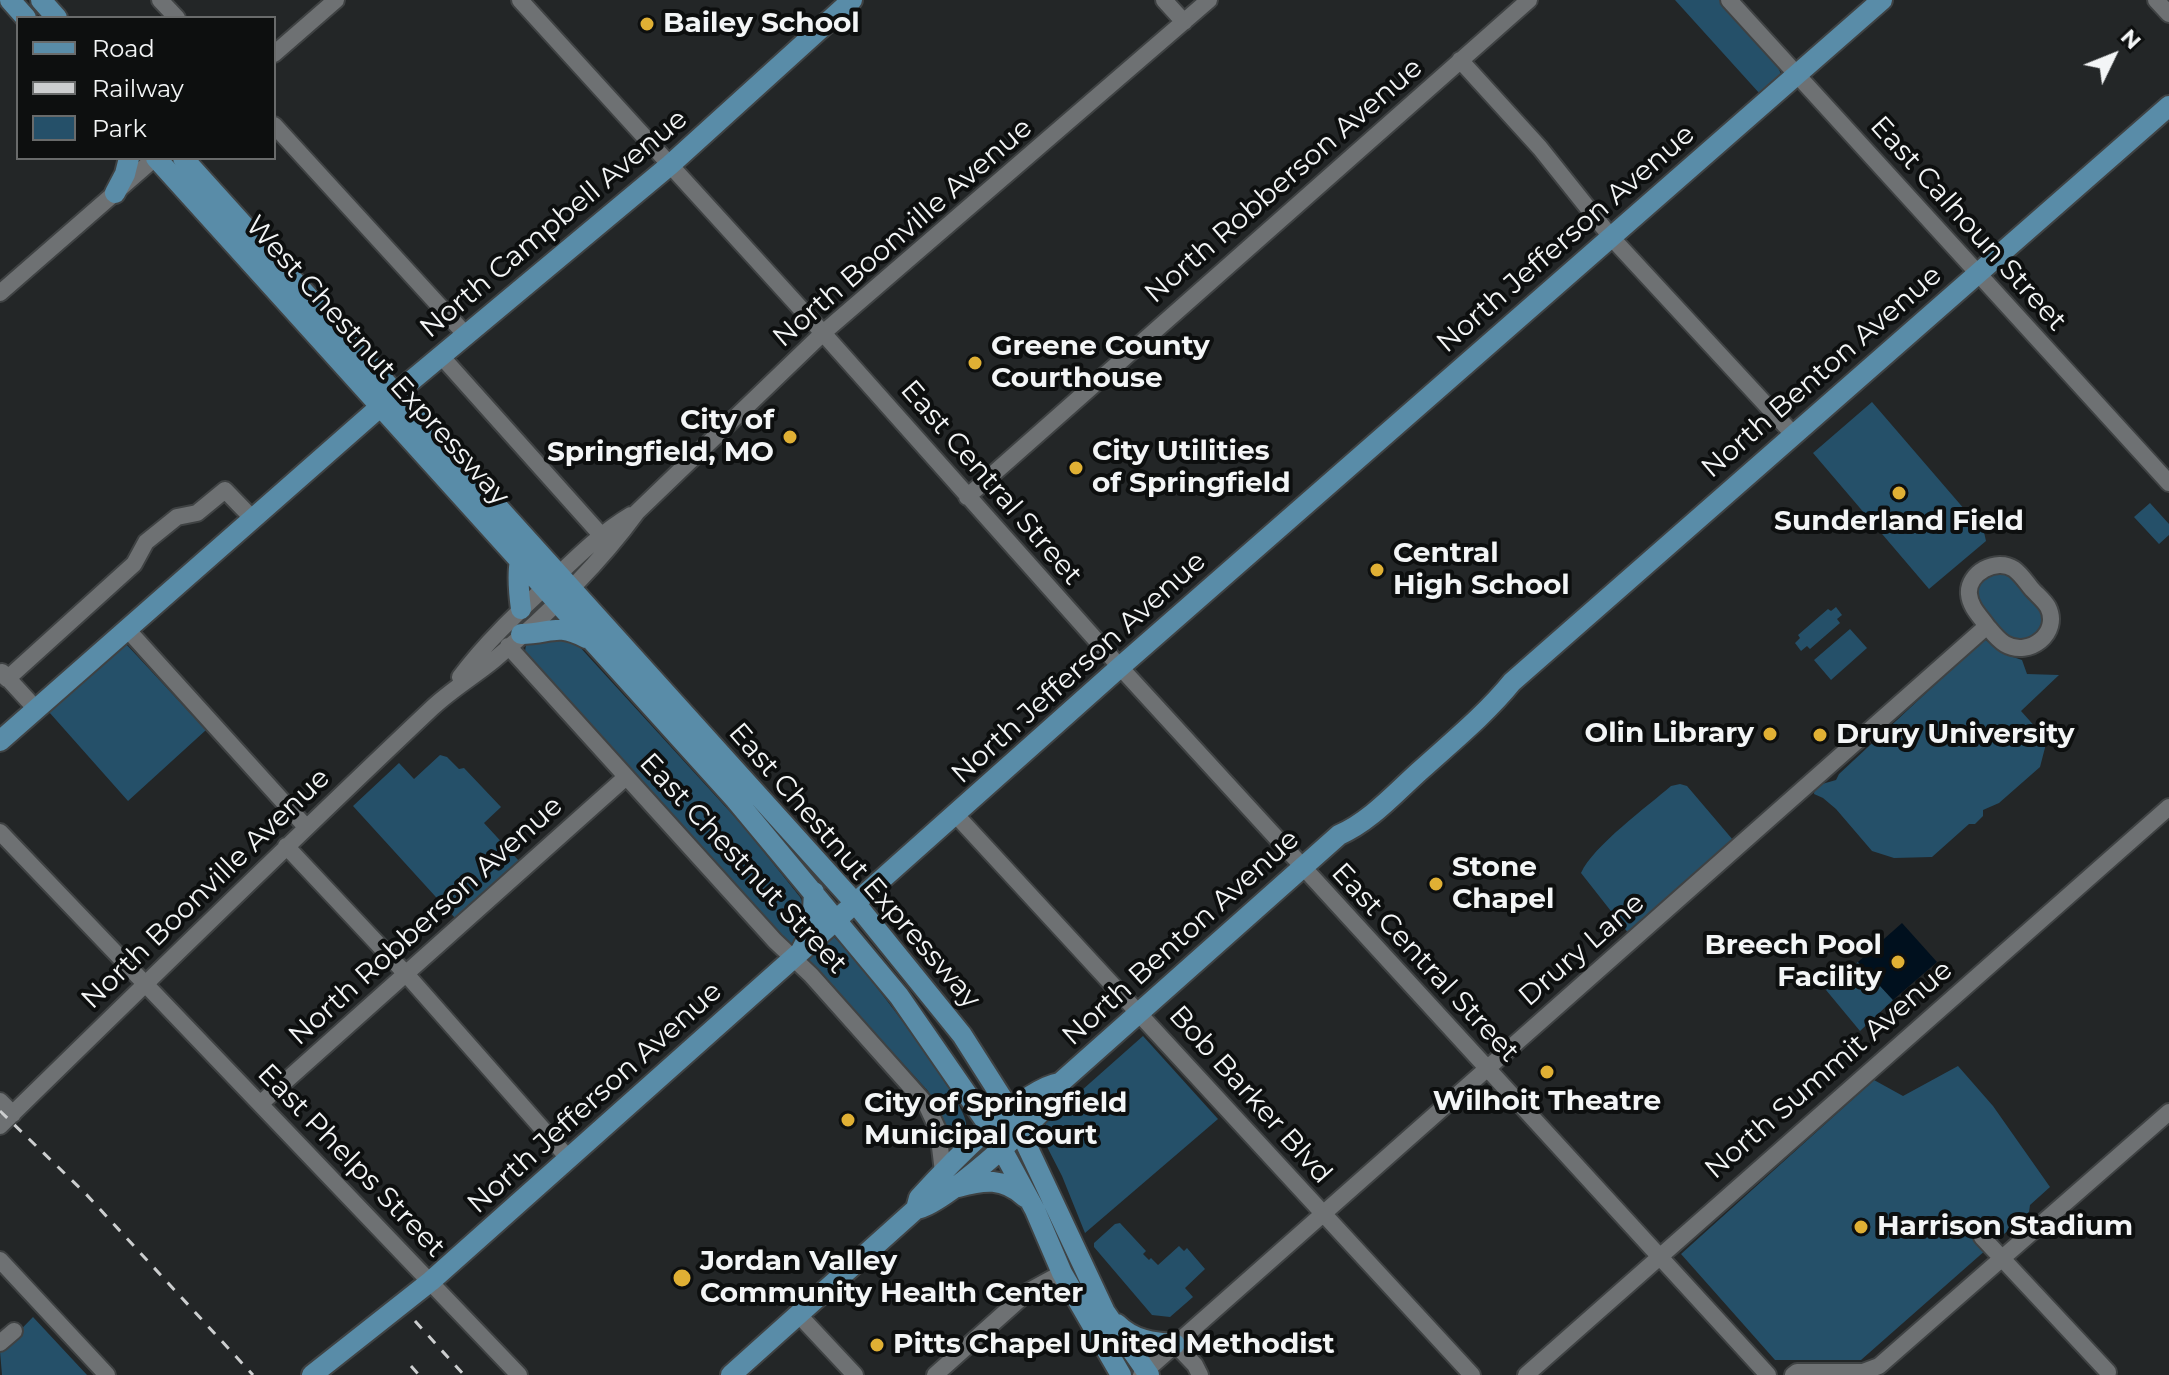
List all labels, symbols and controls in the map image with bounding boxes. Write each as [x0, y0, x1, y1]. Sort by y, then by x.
place label: Bailey School [663, 7, 860, 41]
marker: Bailey School [638, 15, 656, 33]
legend [16, 16, 276, 160]
north arrow [2073, 16, 2153, 96]
text: N [2115, 24, 2147, 55]
text: Road [92, 34, 155, 63]
street label: North Robberson Avenue [1138, 51, 1430, 311]
text: Railway [92, 74, 184, 103]
street label: North Campbell Avenue [414, 102, 694, 346]
street label: East Calhoun Street [1863, 110, 2073, 338]
street label: North Boonville Avenue [767, 111, 1039, 355]
text: Park [92, 114, 147, 143]
street label: North Jefferson Avenue [1430, 118, 1702, 360]
street label: West Chestnut Expressway [238, 209, 516, 513]
street label: North Benton Avenue [1695, 259, 1949, 485]
place label: Greene County Courthouse [991, 330, 1210, 396]
marker: Greene County Courthouse [966, 354, 984, 372]
street label: East Central Street [893, 374, 1089, 592]
place label: City of Springfield, MO [547, 404, 774, 470]
marker: City of Springfield, MO [781, 428, 799, 446]
place label: City Utilities of Springfield [1092, 435, 1291, 501]
marker: City Utilities of Springfield [1067, 459, 1085, 477]
marker: Sunderland Field [1890, 484, 1908, 502]
place label: Sunderland Field [1774, 505, 2024, 539]
place label: Central High School [1393, 537, 1570, 603]
street label: North Jefferson Avenue [945, 545, 1213, 791]
marker: Central High School [1368, 561, 1386, 579]
street label: East Chestnut Expressway [721, 717, 987, 1015]
place label: Olin Library [1585, 717, 1754, 751]
place label: Drury University [1836, 718, 2075, 752]
marker: Olin Library [1761, 725, 1779, 743]
marker: Drury University [1811, 726, 1829, 744]
street label: East Chestnut Street [632, 747, 854, 981]
street label: North Boonville Avenue [75, 762, 337, 1016]
street label: North Robberson Avenue [282, 789, 570, 1053]
street label: North Benton Avenue [1056, 823, 1306, 1053]
place label: Stone Chapel [1452, 851, 1554, 917]
street label: East Central Street [1324, 856, 1526, 1070]
marker: Stone Chapel [1427, 875, 1445, 893]
street label: Drury Lane [1512, 886, 1652, 1014]
place label: Breech Pool Facility [1704, 929, 1882, 995]
street label: North Summit Avenue [1698, 953, 1960, 1187]
marker: Breech Pool Facility [1889, 953, 1907, 971]
street label: North Jefferson Avenue [461, 975, 729, 1221]
street label: Bob Barker Blvd [1161, 999, 1339, 1191]
street label: East Phelps Street [250, 1057, 452, 1265]
marker: Wilhoit Theatre [1538, 1063, 1556, 1081]
place label: Wilhoit Theatre [1433, 1085, 1661, 1119]
place label: City of Springfield Municipal Court [864, 1087, 1127, 1153]
marker: City of Springfield Municipal Court [839, 1111, 857, 1129]
place label: Harrison Stadium [1877, 1210, 2133, 1244]
marker: Harrison Stadium [1852, 1218, 1870, 1236]
place label: Jordan Valley Community Health Center [700, 1245, 1083, 1311]
marker: Jordan Valley Community Health Center [671, 1267, 693, 1289]
place label: Pitts Chapel United Methodist [893, 1328, 1335, 1362]
marker: Pitts Chapel United Methodist [868, 1336, 886, 1354]

